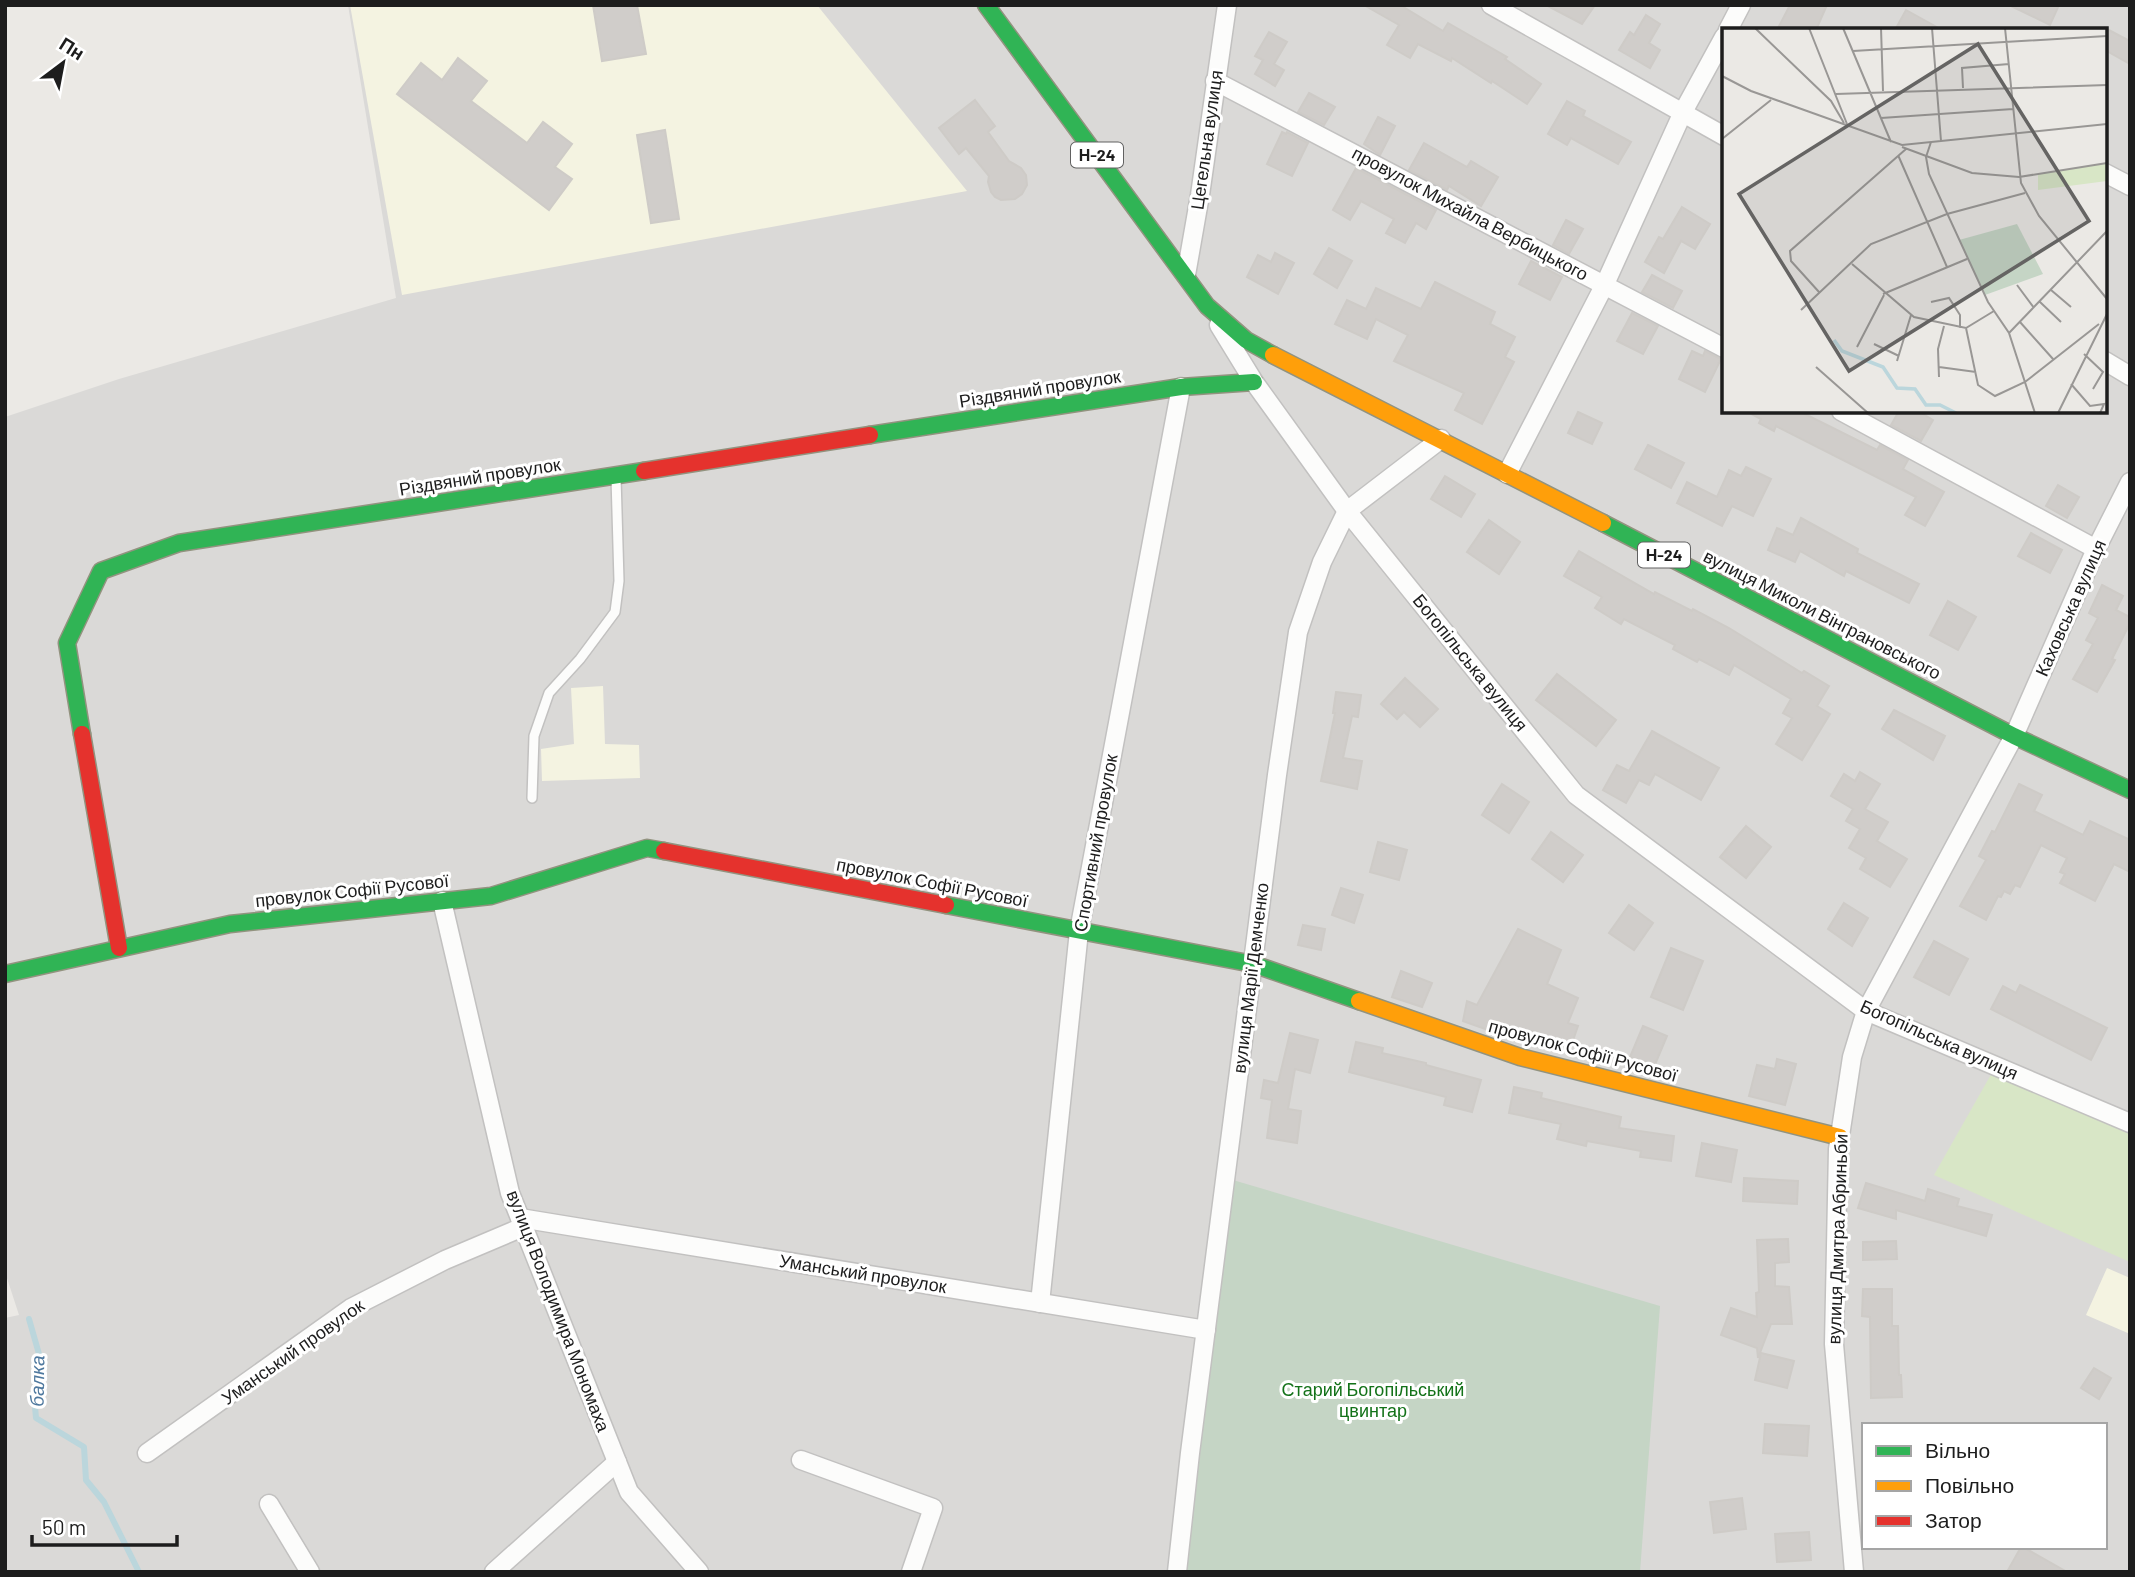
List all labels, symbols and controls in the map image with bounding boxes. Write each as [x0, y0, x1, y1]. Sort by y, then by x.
north arrow [28, 28, 98, 98]
inset map [1722, 28, 2107, 413]
text: Пн [56, 32, 89, 65]
street label: Цегельна вулиця [1185, 69, 1227, 211]
street label: провулок Михайла Вербицького [1349, 141, 1592, 285]
road number: Н-24 [1071, 142, 1123, 168]
street label: Різдвяний провулок [957, 364, 1122, 412]
street label: Різдвяний провулок [397, 452, 562, 500]
street label: Каховська вулиця [2030, 536, 2110, 679]
road number: Н-24 [1638, 542, 1690, 568]
street label: вулиця Миколи Вінграновського [1700, 545, 1945, 684]
street label: Богопільська вулиця [1409, 589, 1533, 735]
street label: Спортивний провулок [1069, 752, 1121, 933]
street label: провулок Софії Русової [835, 853, 1030, 911]
street label: провулок Софії Русової [254, 869, 450, 911]
street label: вулиця Марії Демченко [1227, 881, 1273, 1074]
street label: Богопільська вулиця [1857, 994, 2022, 1084]
street label: провулок Софії Русової [1486, 1014, 1680, 1086]
street label: вулиця Дмитра Абриньби [1822, 1133, 1852, 1345]
street label: вулиця Володимира Мономаха [503, 1187, 616, 1435]
street label: Уманський провулок [778, 1249, 948, 1297]
street label: Уманський провулок [217, 1294, 368, 1409]
water label: балка [25, 1355, 48, 1407]
park label: Старий Богопільський цвинтар [1282, 1378, 1464, 1421]
legend [1862, 1423, 2107, 1549]
text: Вільно [1925, 1437, 1990, 1462]
text: Повільно [1925, 1472, 2014, 1497]
scale bar [32, 1504, 177, 1548]
text: Затор [1925, 1507, 1982, 1532]
text: 50 m [42, 1514, 86, 1539]

